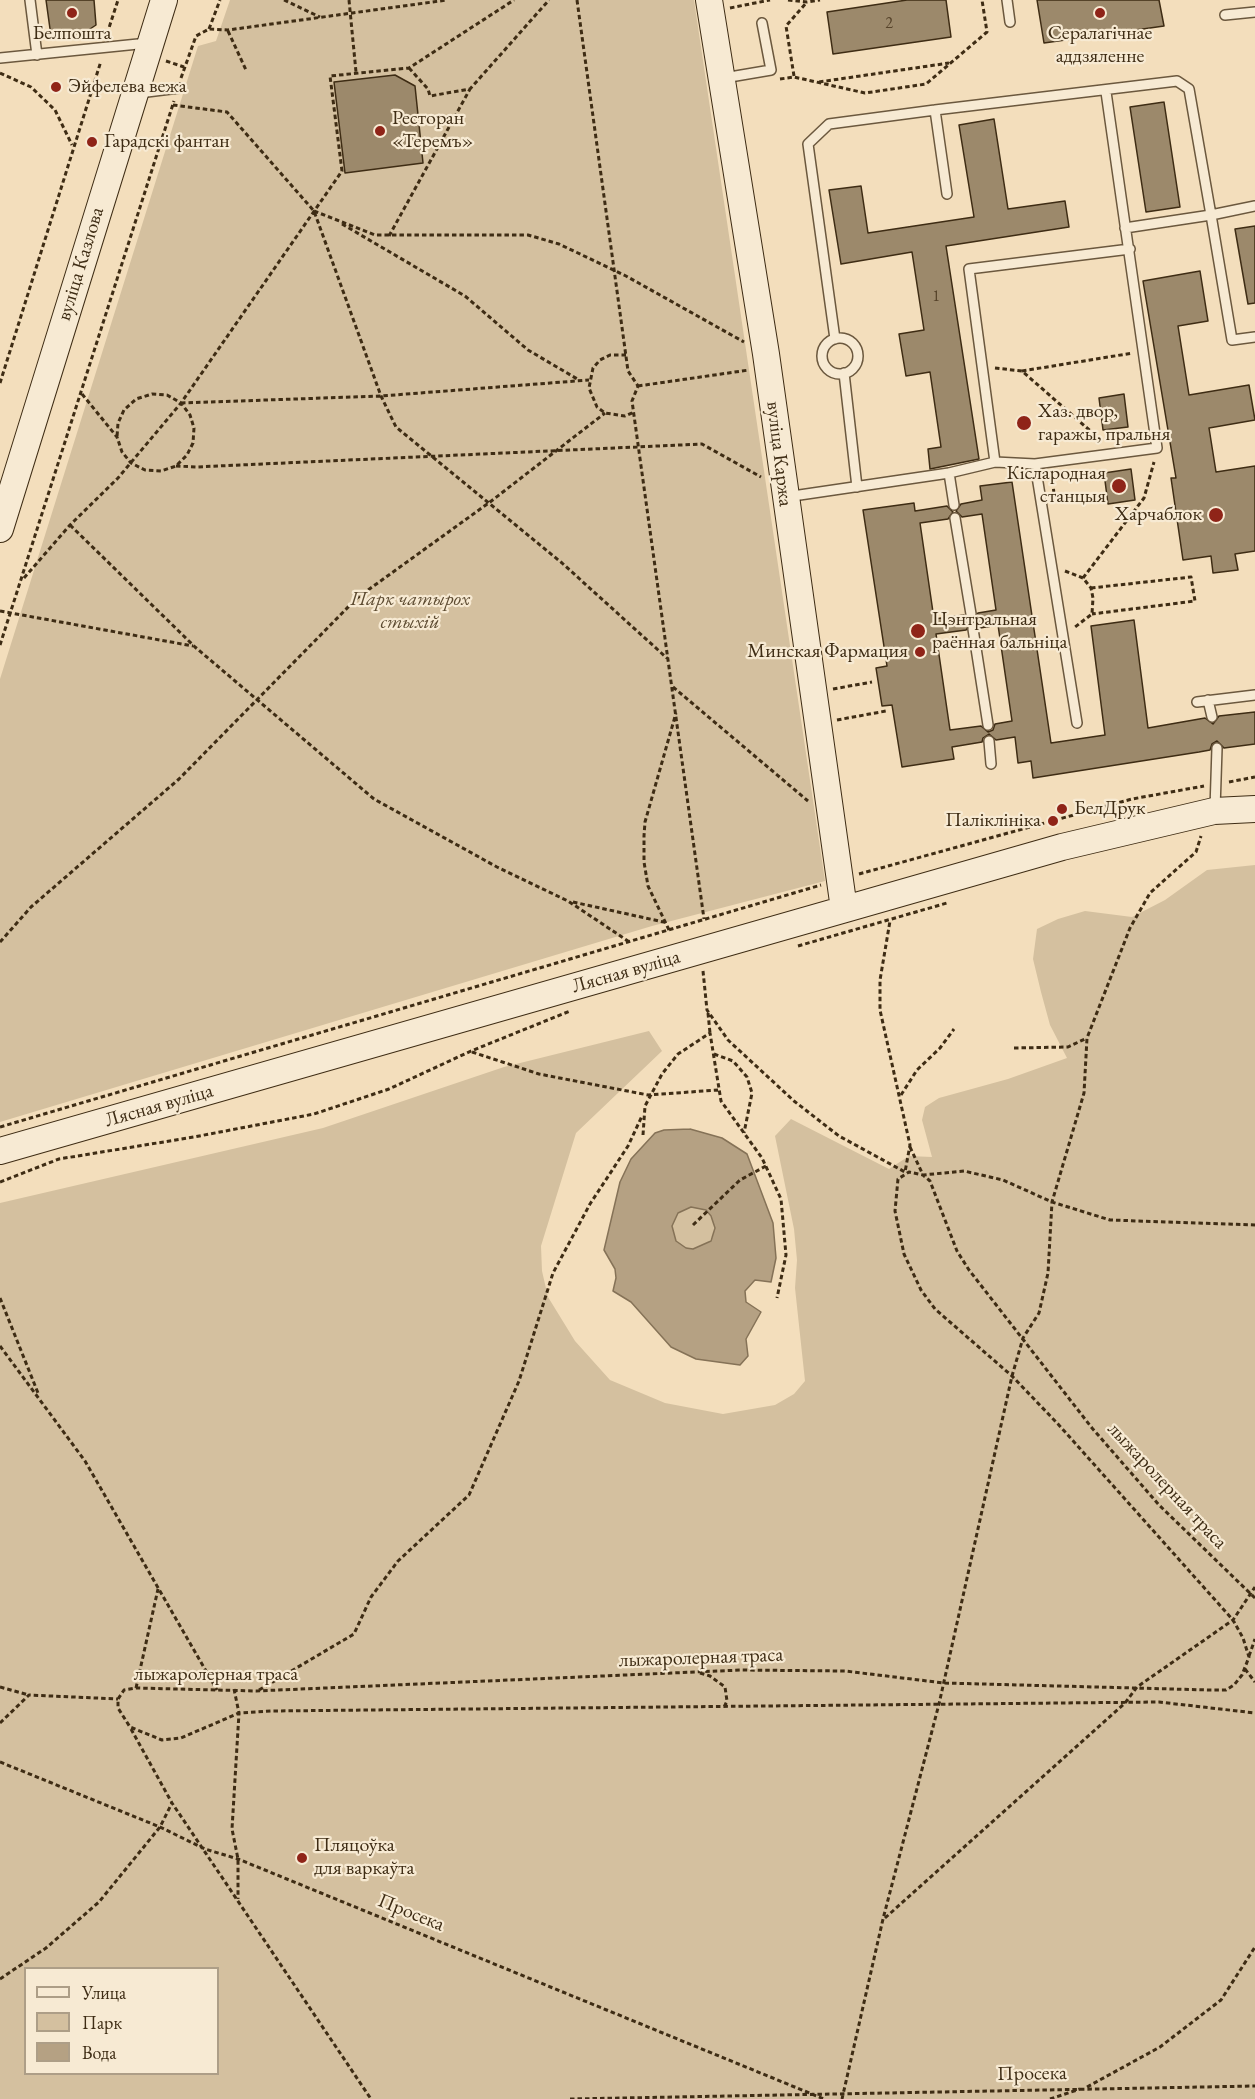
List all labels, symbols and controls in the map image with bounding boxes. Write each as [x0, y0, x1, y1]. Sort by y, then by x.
marker: Белпошта [65, 6, 79, 20]
marker: Сералагічнае аддзяленне [1093, 6, 1107, 20]
house number: 2 [885, 14, 893, 34]
place label: Белпошта [32, 22, 112, 46]
place label: Сералагічнае аддзяленне [1048, 22, 1152, 69]
place label: Эйфелева вежа [68, 75, 187, 99]
marker: Эйфелева вежа [49, 80, 63, 94]
place label: Ресторан «Теремъ» [392, 107, 474, 154]
marker: Ресторан «Теремъ» [373, 124, 387, 138]
place label: Гарадскі фантан [104, 130, 230, 154]
marker: Гарадскі фантан [85, 135, 99, 149]
street label: вуліца Казлова [52, 204, 110, 324]
house number: 1 [932, 287, 940, 307]
street label: вуліца Каржа [761, 400, 797, 508]
place label: Хаз. двор, гаражы, пральня [1038, 400, 1170, 447]
marker: Хаз. двор, гаражы, пральня [1015, 414, 1033, 432]
place label: Кіслародная станцыя [1006, 462, 1106, 509]
marker: Кіслародная станцыя [1110, 477, 1128, 495]
place label: Харчаблок [1115, 503, 1202, 527]
marker: Харчаблок [1207, 506, 1225, 524]
park label: Парк чатырох стыхій [350, 588, 470, 635]
place label: Цэнтральная раённая бальніца [932, 608, 1068, 655]
marker: Цэнтральная раённая бальніца [909, 622, 927, 640]
place label: Минская Фармация [747, 640, 908, 664]
marker: Минская Фармация [913, 645, 927, 659]
place label: БелДрук [1074, 797, 1145, 821]
marker: БелДрук [1055, 802, 1069, 816]
place label: Паліклініка [945, 809, 1041, 833]
marker: Паліклініка [1046, 814, 1060, 828]
street label: Лясная вуліца [569, 945, 683, 999]
street label: Лясная вуліца [102, 1079, 216, 1133]
street label: лыжаролерная траса [1102, 1418, 1232, 1554]
street label: лыжаролерная траса [618, 1643, 784, 1673]
street label: лыжаролерная траса [134, 1663, 298, 1687]
place label: Пляцоўка для варкаўта [314, 1834, 414, 1881]
marker: Пляцоўка для варкаўта [295, 1851, 309, 1865]
street label: Просека [374, 1889, 448, 1937]
legend [24, 1967, 219, 2075]
text: Улица [82, 1981, 126, 2004]
text: Парк [82, 2011, 122, 2034]
text: Вода [82, 2041, 116, 2064]
street label: Просека [997, 2061, 1067, 2087]

